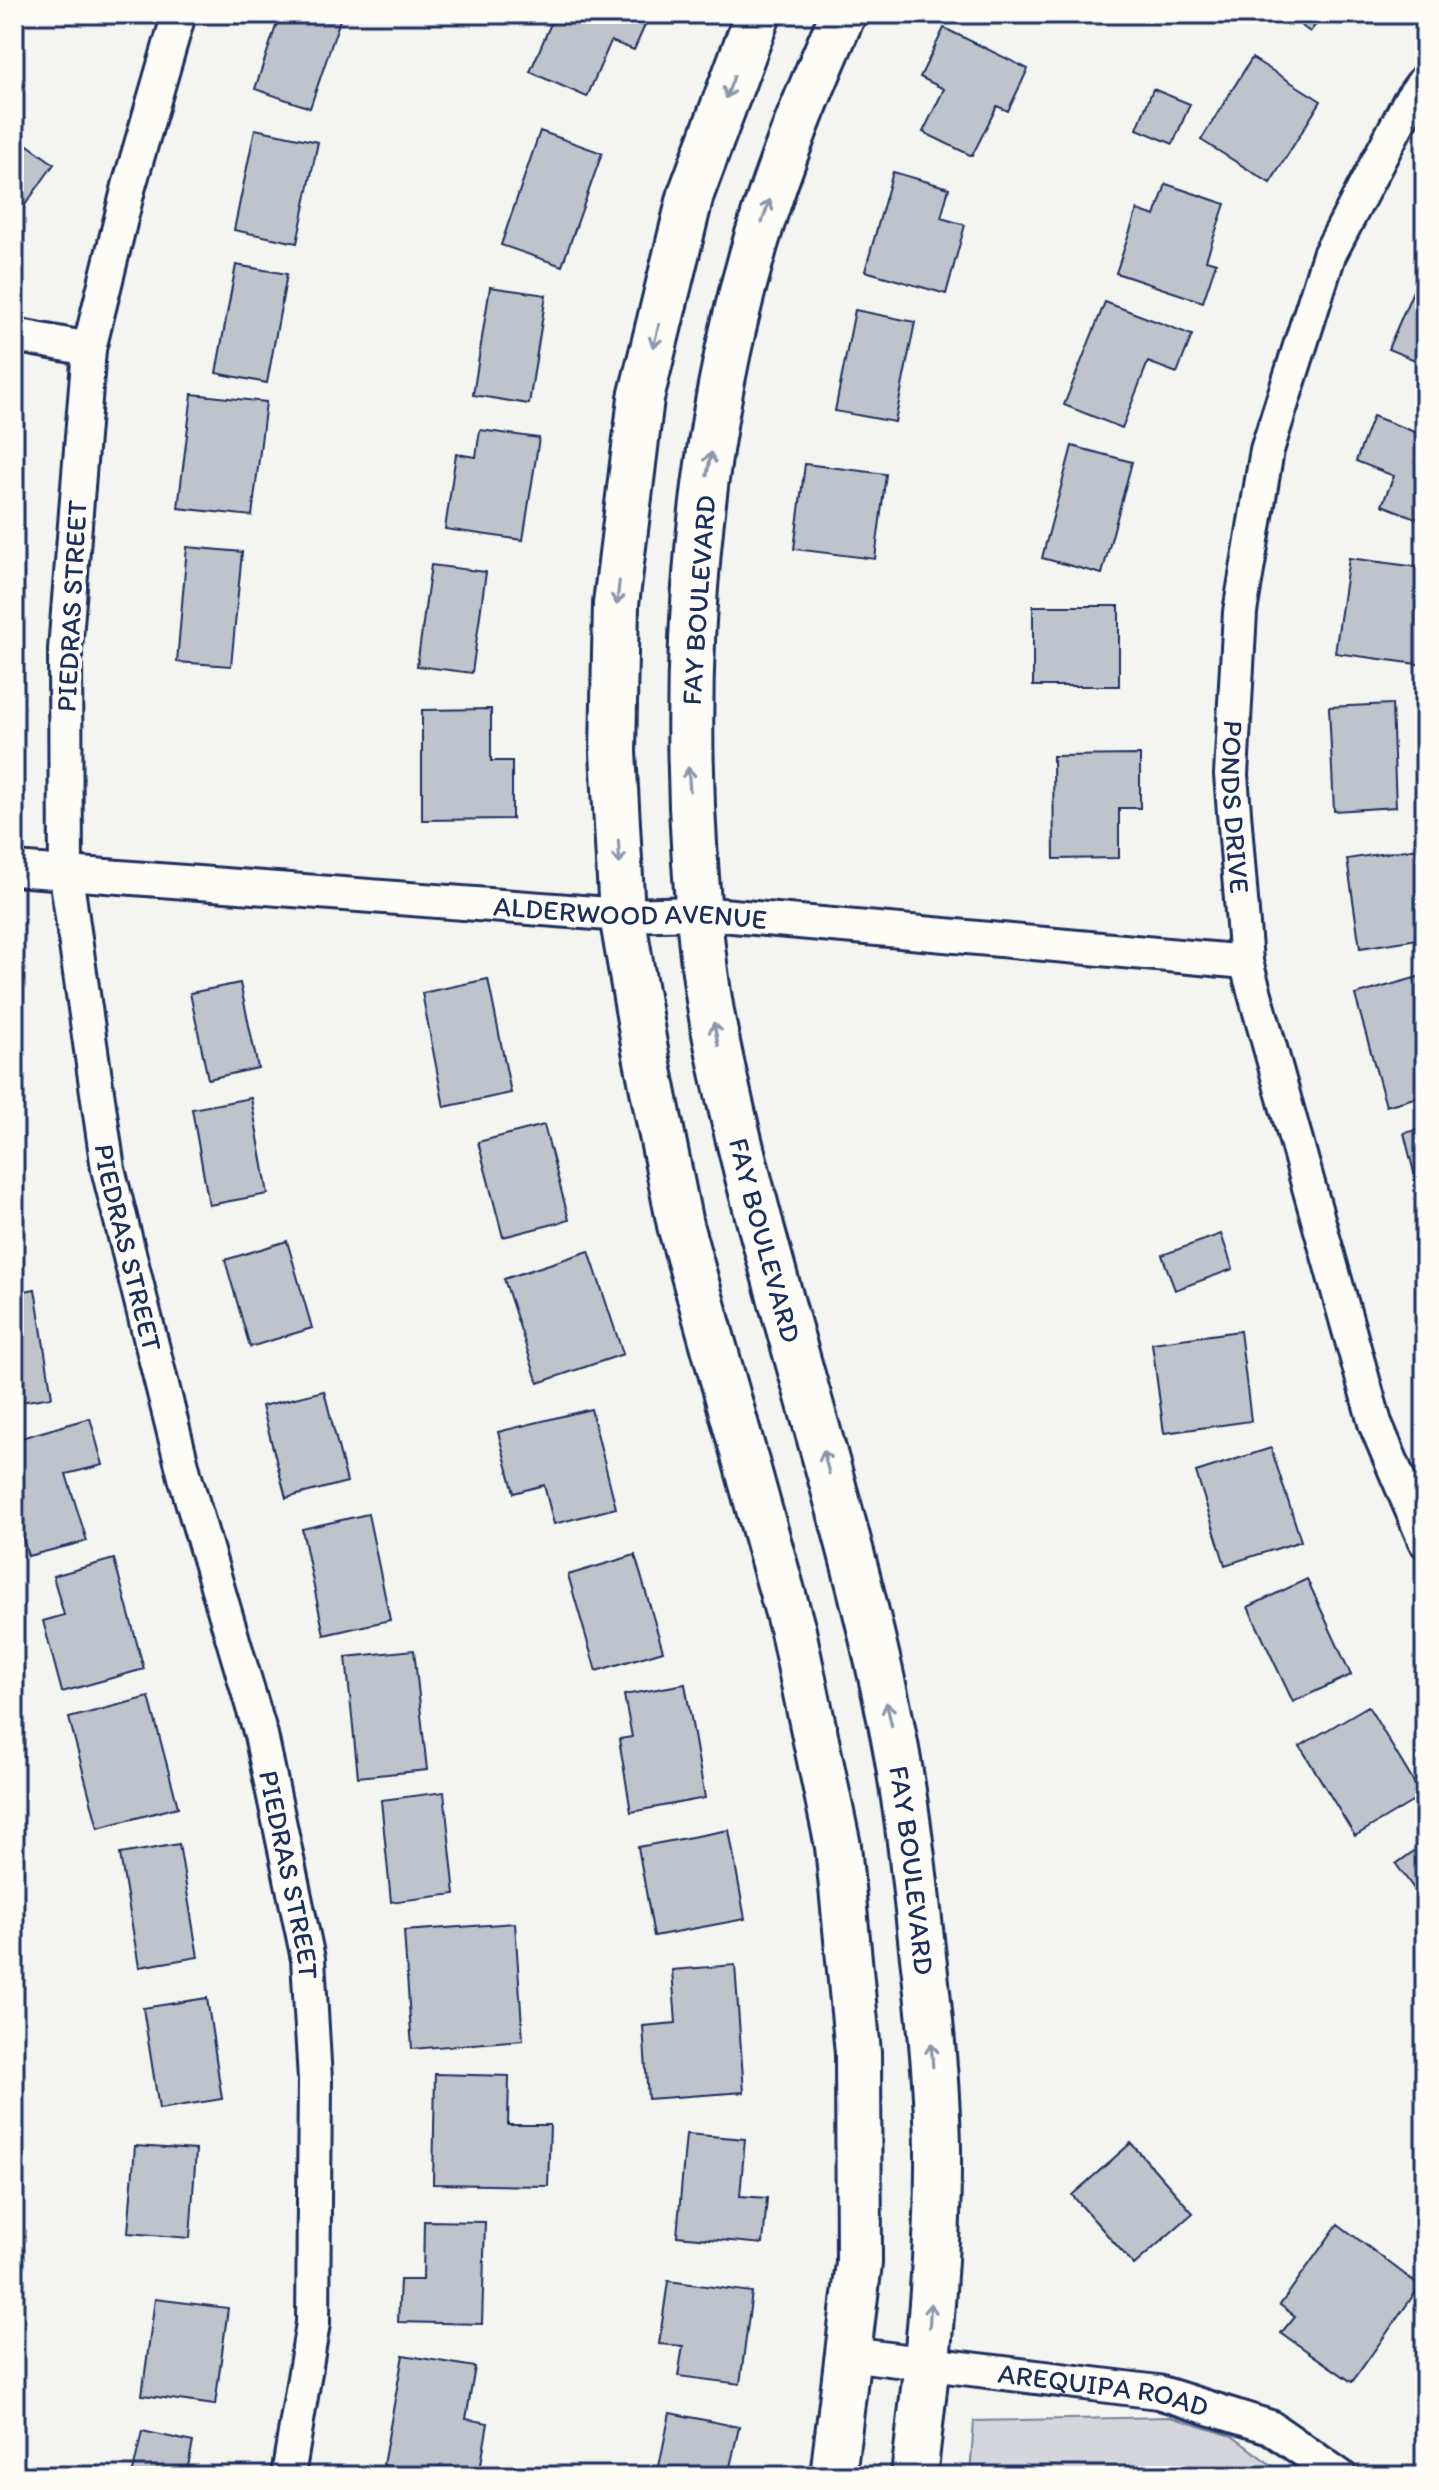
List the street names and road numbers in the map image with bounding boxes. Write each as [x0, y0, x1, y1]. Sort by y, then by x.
street label: FAY BOULEVARD [674, 494, 722, 706]
street label: PIEDRAS STREET [48, 499, 94, 713]
street label: PONDS DRIVE [1214, 719, 1257, 895]
street label: ALDERWOOD AVENUE [492, 888, 769, 936]
street label: FAY BOULEVARD [722, 1134, 809, 1346]
street label: PIEDRAS STREET [88, 1142, 170, 1355]
street label: FAY BOULEVARD [882, 1763, 942, 1977]
street label: PIEDRAS STREET [252, 1767, 326, 1980]
street label: AREQUIPA ROAD [996, 2356, 1213, 2424]

